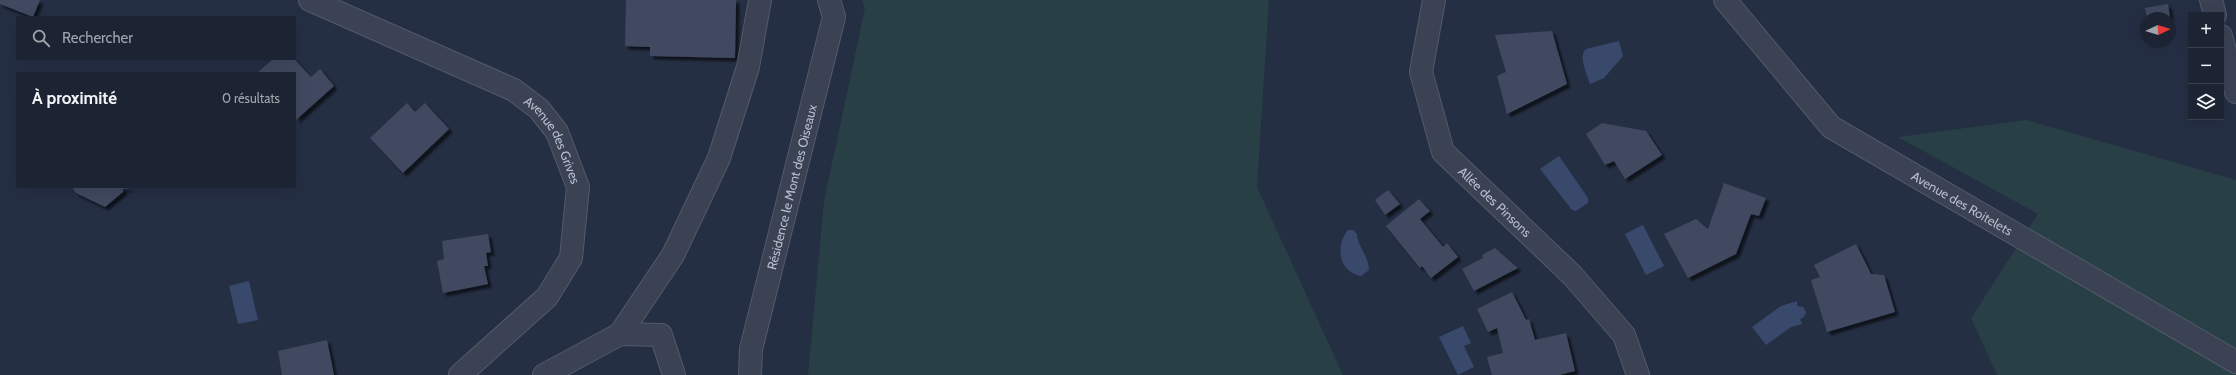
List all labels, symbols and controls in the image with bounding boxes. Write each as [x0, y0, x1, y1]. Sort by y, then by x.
north arrow [2140, 12, 2176, 48]
map controls [2188, 12, 2224, 120]
button: + [2188, 12, 2224, 48]
search box [16, 16, 296, 60]
icon: search [30, 27, 52, 49]
text: Rechercher [62, 29, 133, 47]
button: − [2188, 48, 2224, 84]
button: layers [2188, 84, 2224, 120]
text: À proximité [32, 88, 117, 108]
text: 0 résultats [222, 90, 280, 106]
street label: Avenue des Grives [521, 93, 584, 186]
street label: Résidence le Mont des Oiseaux [763, 102, 820, 271]
street label: Allée des Pinsons [1455, 163, 1535, 241]
street label: Avenue des Roitelets [1909, 167, 2016, 239]

